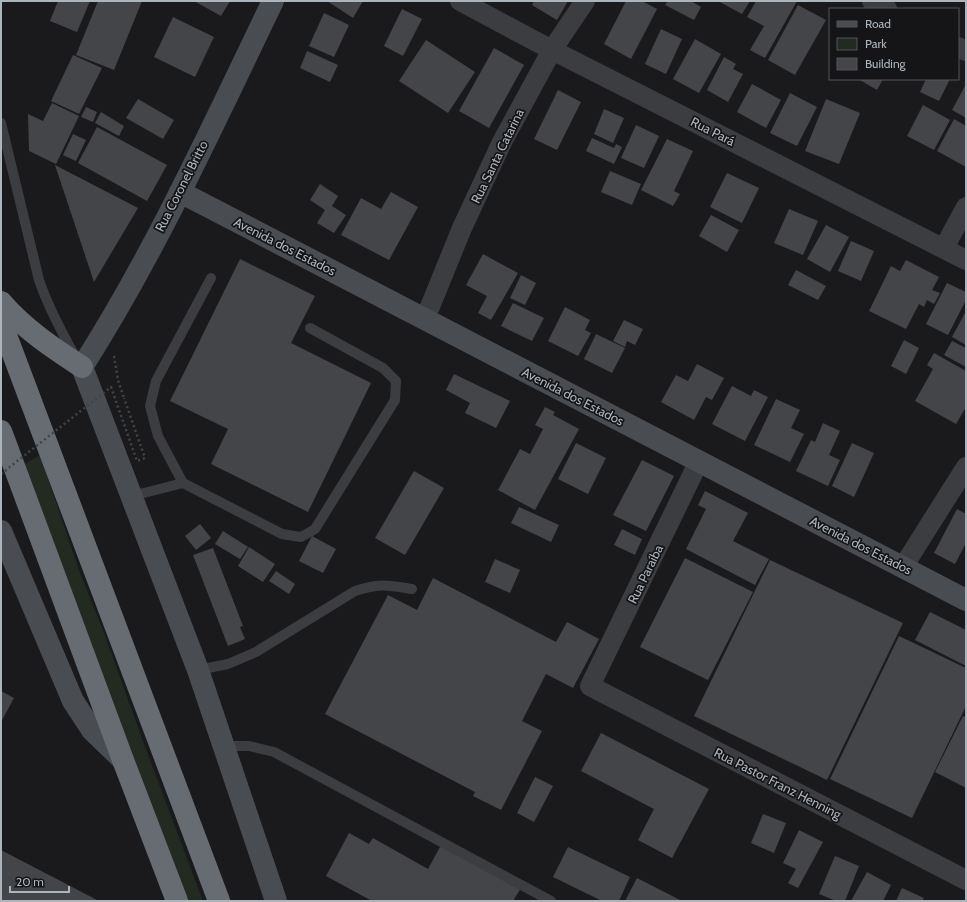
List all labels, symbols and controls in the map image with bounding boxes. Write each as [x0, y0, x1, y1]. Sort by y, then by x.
legend [829, 8, 959, 80]
text: Road [865, 16, 891, 31]
text: Park [865, 36, 887, 51]
text: Building [865, 56, 907, 71]
street label: Rua Santa Catarina [467, 105, 527, 206]
street label: Rua Pará [688, 113, 738, 149]
street label: Rua Coronel Britto [151, 138, 211, 234]
street label: Avenida dos Estados [231, 213, 339, 279]
street label: Avenida dos Estados [519, 363, 627, 429]
street label: Avenida dos Estados [807, 512, 915, 578]
street label: Rua Paraíba [624, 541, 666, 606]
street label: Rua Pastor Franz Henning [712, 744, 845, 822]
scale bar [10, 868, 69, 894]
text: 20 m [16, 874, 44, 889]

